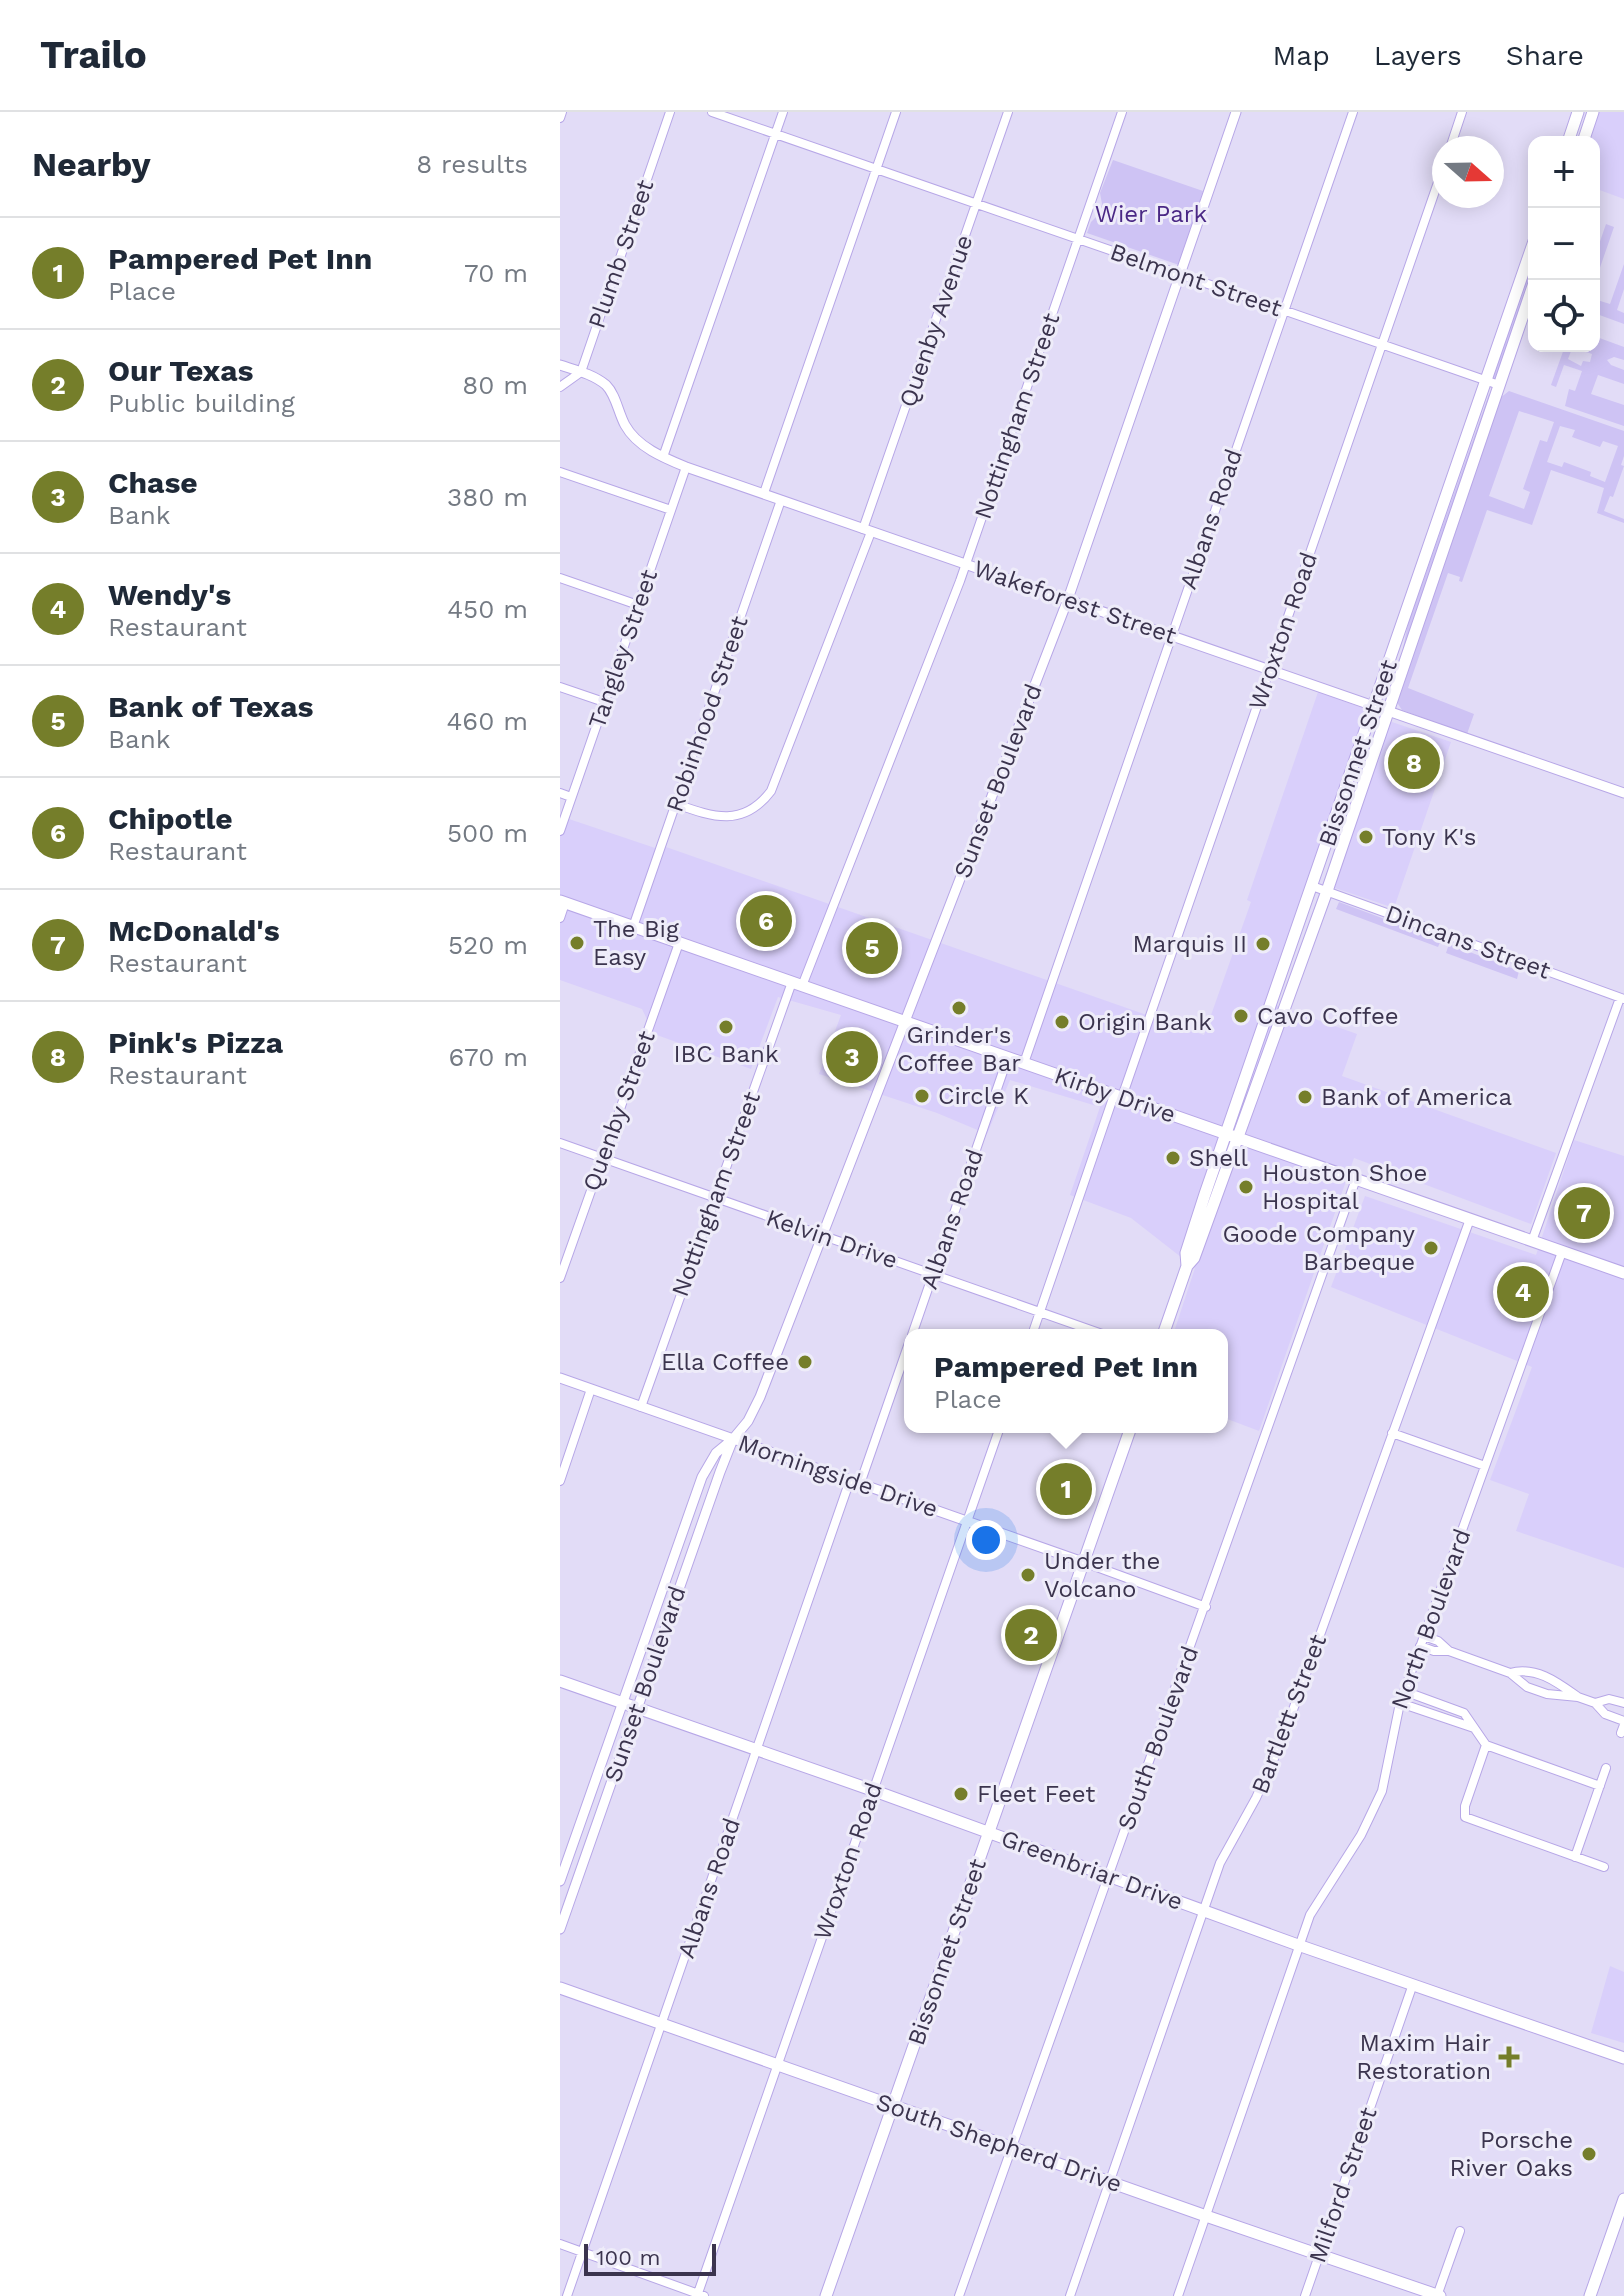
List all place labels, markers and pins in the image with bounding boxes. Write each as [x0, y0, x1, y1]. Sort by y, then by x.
pin: 8 [1388, 733, 1440, 793]
place label: Tony K's [1382, 823, 1476, 851]
marker: Tony K's [1357, 828, 1375, 846]
pin: 6 [740, 891, 792, 951]
place label: The Big Easy [593, 915, 679, 971]
pin: 5 [846, 918, 898, 978]
place label: Marquis II [1132, 930, 1247, 958]
marker: The Big Easy [568, 934, 586, 952]
marker: Marquis II [1254, 935, 1272, 953]
marker: Grinder's Coffee Bar [950, 999, 968, 1017]
place label: Cavo Coffee [1257, 1002, 1399, 1030]
marker: Cavo Coffee [1232, 1007, 1250, 1025]
place label: Origin Bank [1078, 1008, 1212, 1036]
marker: Origin Bank [1053, 1013, 1071, 1031]
marker: IBC Bank [717, 1018, 735, 1036]
place label: Grinder's Coffee Bar [897, 1021, 1021, 1077]
pin: 3 [826, 1027, 878, 1087]
place label: IBC Bank [673, 1040, 779, 1068]
place label: Circle K [938, 1082, 1029, 1110]
place label: Bank of America [1321, 1083, 1512, 1111]
marker: Circle K [913, 1087, 931, 1105]
marker: Bank of America [1296, 1088, 1314, 1106]
place label: Shell [1189, 1144, 1248, 1172]
marker: Shell [1164, 1149, 1182, 1167]
place label: Houston Shoe Hospital [1262, 1159, 1427, 1215]
marker: Houston Shoe Hospital [1237, 1178, 1255, 1196]
pin: 7 [1558, 1183, 1610, 1243]
place label: Goode Company Barbeque [1222, 1220, 1416, 1276]
marker: Goode Company Barbeque [1422, 1239, 1440, 1257]
pin: 4 [1497, 1262, 1549, 1322]
place label: Ella Coffee [661, 1348, 789, 1376]
marker: Ella Coffee [796, 1353, 814, 1371]
pin: 1 [1040, 1459, 1092, 1519]
place label: Under the Volcano [1044, 1547, 1160, 1603]
marker: Under the Volcano [1019, 1566, 1037, 1584]
pin: 2 [1005, 1605, 1057, 1665]
place label: Fleet Feet [977, 1780, 1095, 1808]
marker: Fleet Feet [952, 1785, 970, 1803]
place label: Maxim Hair Restoration [1356, 2029, 1491, 2085]
marker: Maxim Hair Restoration [1498, 2046, 1520, 2068]
place label: Porsche River Oaks [1449, 2126, 1573, 2182]
marker: Porsche River Oaks [1580, 2145, 1598, 2163]

